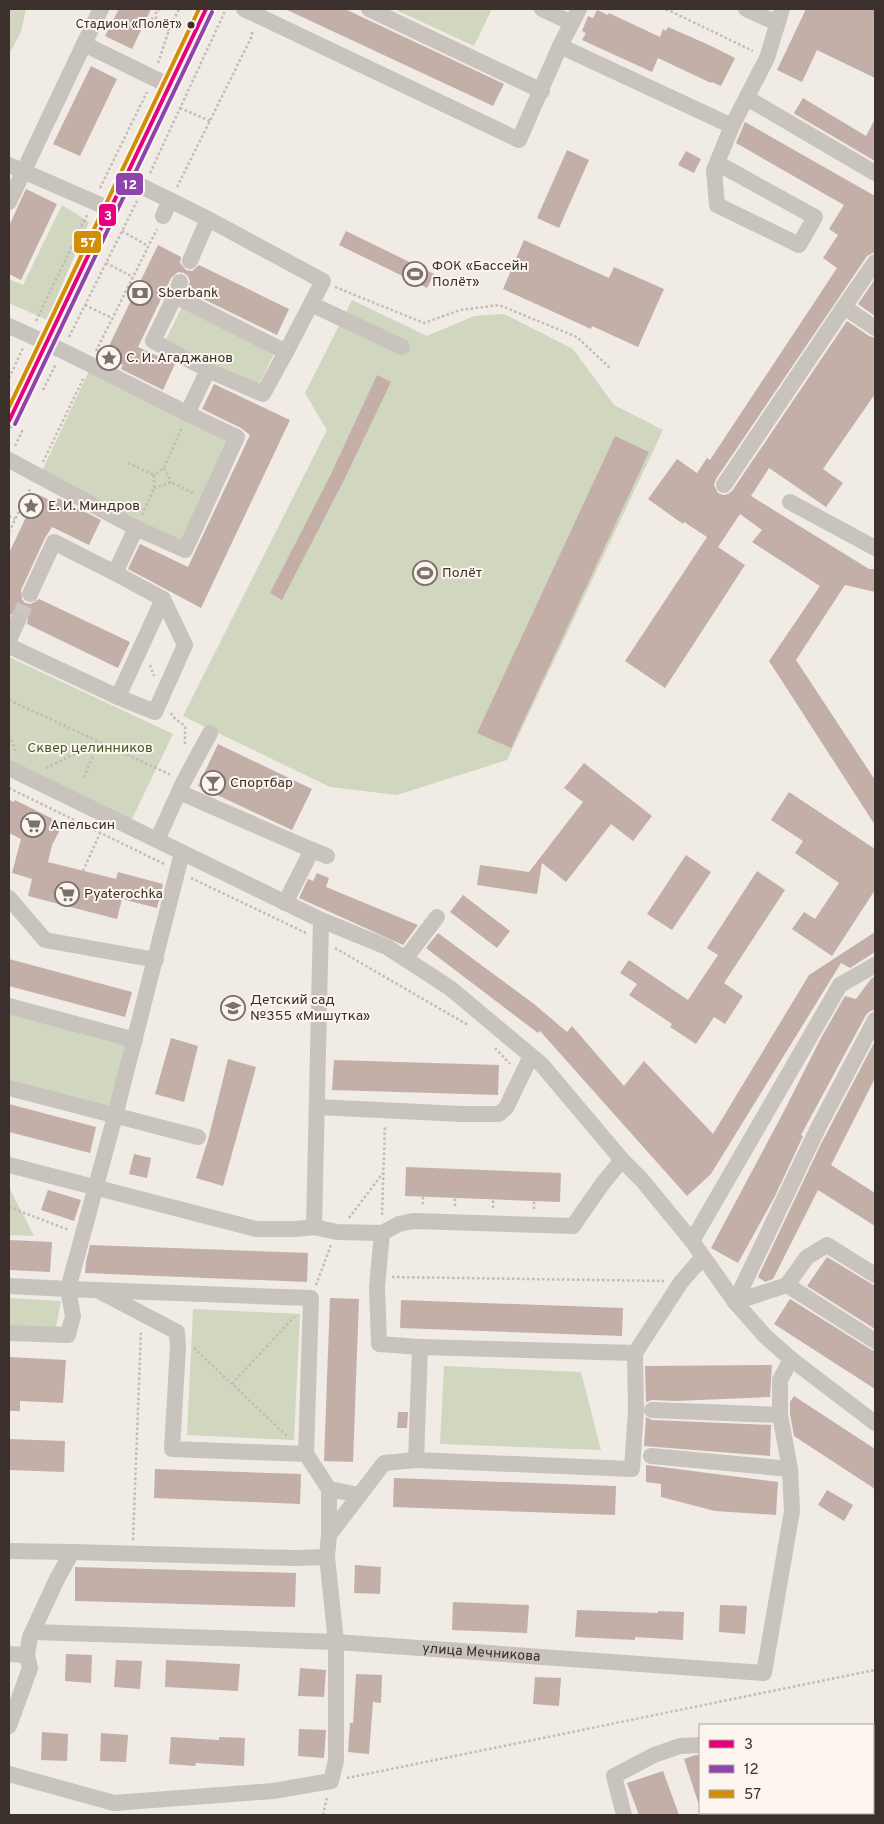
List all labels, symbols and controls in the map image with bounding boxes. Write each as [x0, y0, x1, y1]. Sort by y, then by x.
place label: Стадион «Полёт» [76, 17, 182, 33]
marker: Стадион «Полёт» [186, 20, 196, 30]
line badge: 12 [115, 172, 144, 196]
text: 12 [123, 177, 137, 194]
line badge: 3 [98, 203, 117, 227]
text: 3 [104, 208, 112, 225]
line badge: 57 [73, 230, 102, 254]
text: 57 [80, 235, 96, 252]
place label: ФОК «Бассейн Полёт» [432, 258, 528, 291]
sports icon: ФОК «Бассейн Полёт» [402, 261, 428, 287]
bank icon: Sberbank [127, 280, 153, 306]
place label: Sberbank [158, 285, 218, 302]
place icon: С. И. Агаджанов [96, 345, 122, 371]
place label: С. И. Агаджанов [126, 350, 233, 367]
place icon: Е. И. Миндров [18, 493, 44, 519]
place label: Е. И. Миндров [48, 498, 140, 515]
sports icon: Полёт [412, 560, 438, 586]
place label: Полёт [442, 565, 482, 582]
park label: Сквер целинников [27, 740, 153, 757]
bar icon: Спортбар [200, 770, 226, 796]
place label: Спортбар [230, 775, 293, 792]
supermarket icon: Апельсин [20, 812, 46, 838]
place label: Апельсин [50, 817, 115, 834]
supermarket icon: Pyaterochka [54, 881, 80, 907]
place label: Pyaterochka [84, 886, 163, 903]
place label: Детский сад №355 «Мишутка» [250, 992, 370, 1025]
school or university icon: Детский сад №355 «Мишутка» [220, 995, 246, 1021]
street label: улица Мечникова [422, 1640, 541, 1665]
legend [699, 1724, 874, 1814]
text: 3 [744, 1736, 753, 1755]
text: 12 [744, 1761, 759, 1780]
text: 57 [744, 1786, 761, 1805]

